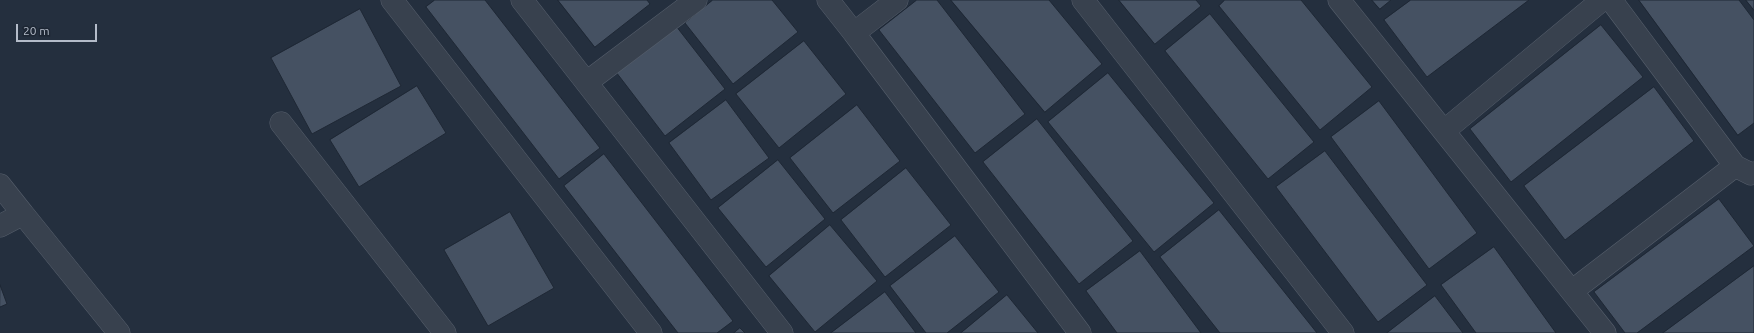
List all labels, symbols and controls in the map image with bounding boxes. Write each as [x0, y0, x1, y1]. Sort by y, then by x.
scale bar [18, 16, 99, 42]
text: 20 m [23, 24, 50, 37]

